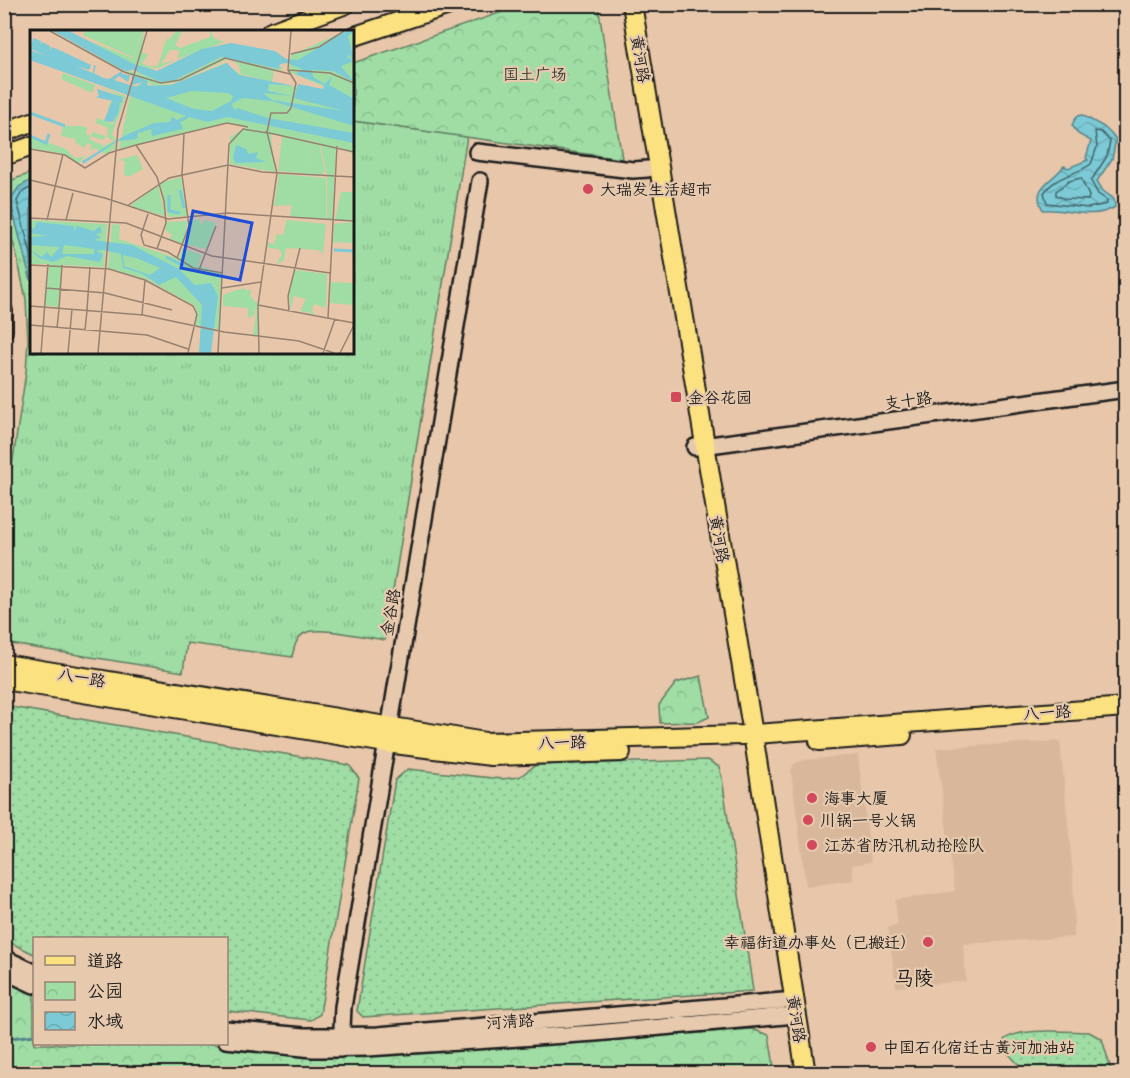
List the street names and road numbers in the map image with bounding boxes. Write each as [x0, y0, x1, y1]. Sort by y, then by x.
street label: 黄河路 [626, 34, 653, 84]
street label: 支十路 [883, 389, 933, 414]
street label: 黄河路 [705, 514, 732, 565]
street label: 金谷路 [378, 587, 405, 638]
street label: 八一路 [56, 665, 107, 692]
street label: 八一路 [1022, 702, 1072, 725]
street label: 八一路 [538, 733, 586, 754]
street label: 黄河路 [782, 994, 809, 1044]
street label: 河清路 [485, 1011, 535, 1034]

